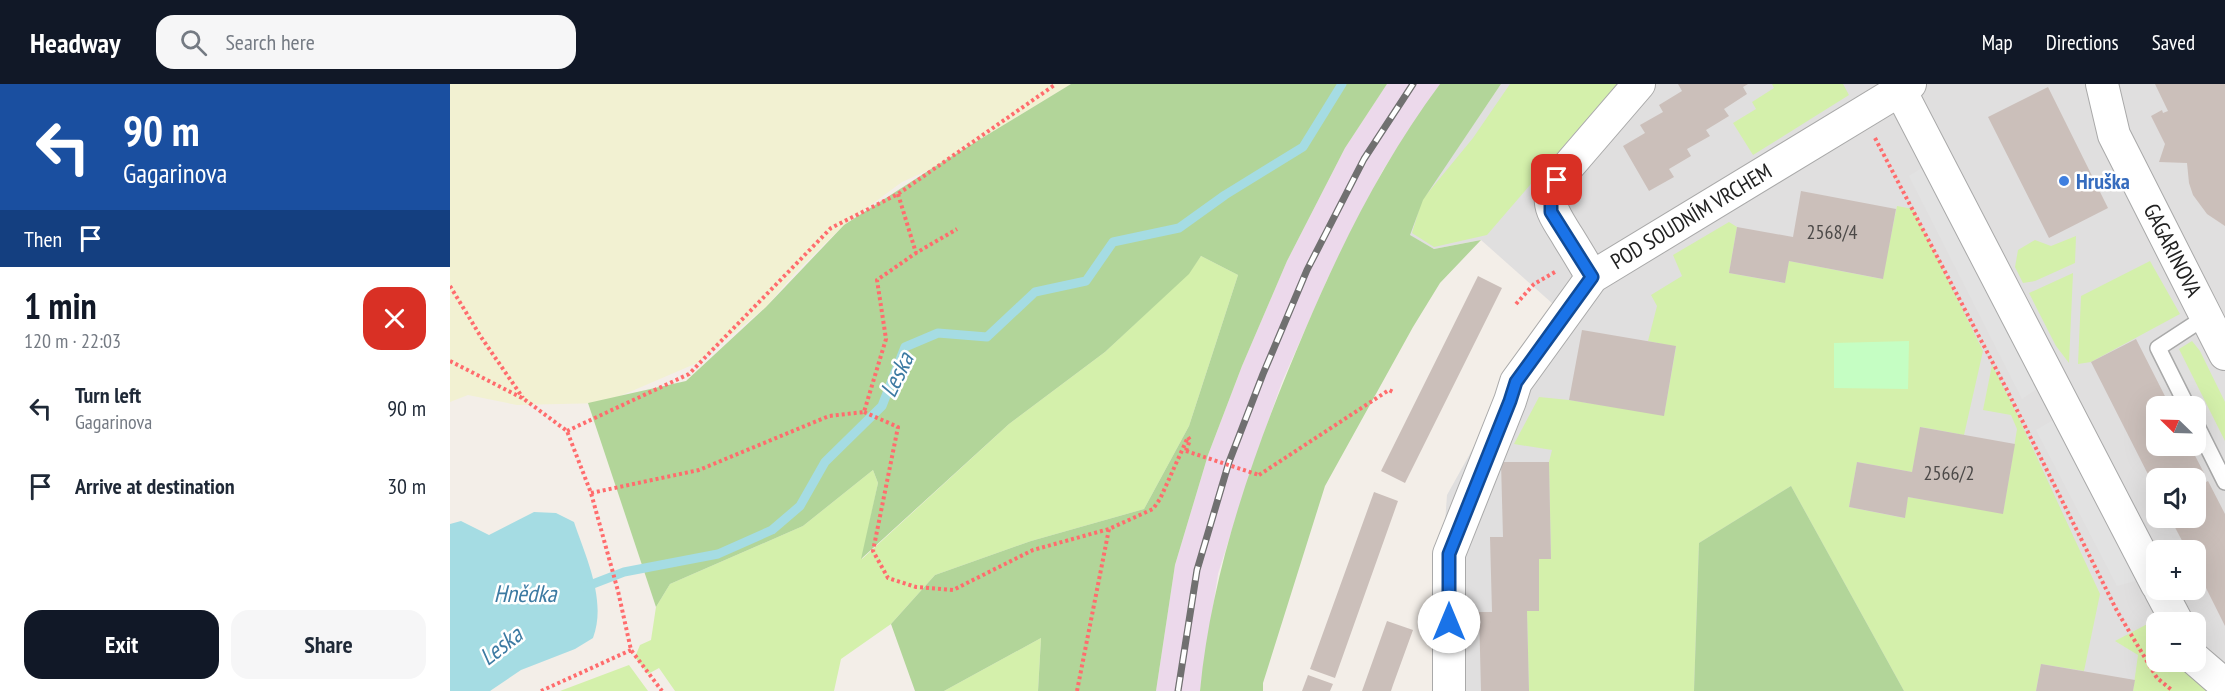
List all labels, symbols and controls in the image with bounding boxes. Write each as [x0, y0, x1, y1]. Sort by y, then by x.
search box [156, 15, 576, 69]
text: Headway [30, 24, 120, 61]
icon: search [177, 26, 210, 59]
text: Search here [225, 28, 315, 56]
text: Map [1982, 29, 2013, 56]
text: Directions [2046, 29, 2119, 56]
text: Saved [2152, 29, 2195, 56]
text: 90 m [123, 103, 200, 158]
icon: left [24, 108, 102, 186]
pin [1531, 154, 1582, 205]
text: Gagarinova [123, 156, 227, 190]
street label: POD SOUDNÍM VRCHEM [1605, 157, 1777, 275]
icon: arrive [1540, 163, 1573, 196]
place label: Hruška [2076, 167, 2130, 195]
marker: Hruška [2057, 174, 2071, 188]
street label: GAGARINOVA [2138, 199, 2209, 302]
house number: 2568/4 [1807, 219, 1857, 245]
icon: arrive [74, 222, 107, 255]
text: Then [24, 225, 62, 253]
text: 1 min [24, 282, 97, 329]
button: close [363, 287, 426, 350]
text: 120 m · 22:03 [24, 328, 121, 354]
water label: Leska [873, 346, 921, 402]
text: Turn left [75, 381, 141, 409]
icon: left [24, 392, 57, 425]
text: 90 m [387, 394, 426, 422]
north arrow [2146, 396, 2206, 456]
map controls [2146, 396, 2206, 672]
text: Gagarinova [75, 409, 152, 435]
house number: 2566/2 [1924, 460, 1974, 486]
button: sound [2146, 468, 2206, 528]
icon: arrive [24, 470, 57, 503]
text: Arrive at destination [75, 472, 235, 500]
text: 30 m [387, 472, 426, 500]
button: + [2146, 540, 2206, 600]
water label: Hnědka [494, 578, 558, 609]
position arrow [1417, 590, 1481, 654]
button: Exit [24, 610, 219, 679]
button: Share [231, 610, 426, 679]
button: − [2146, 612, 2206, 672]
water label: Leska [473, 618, 529, 672]

